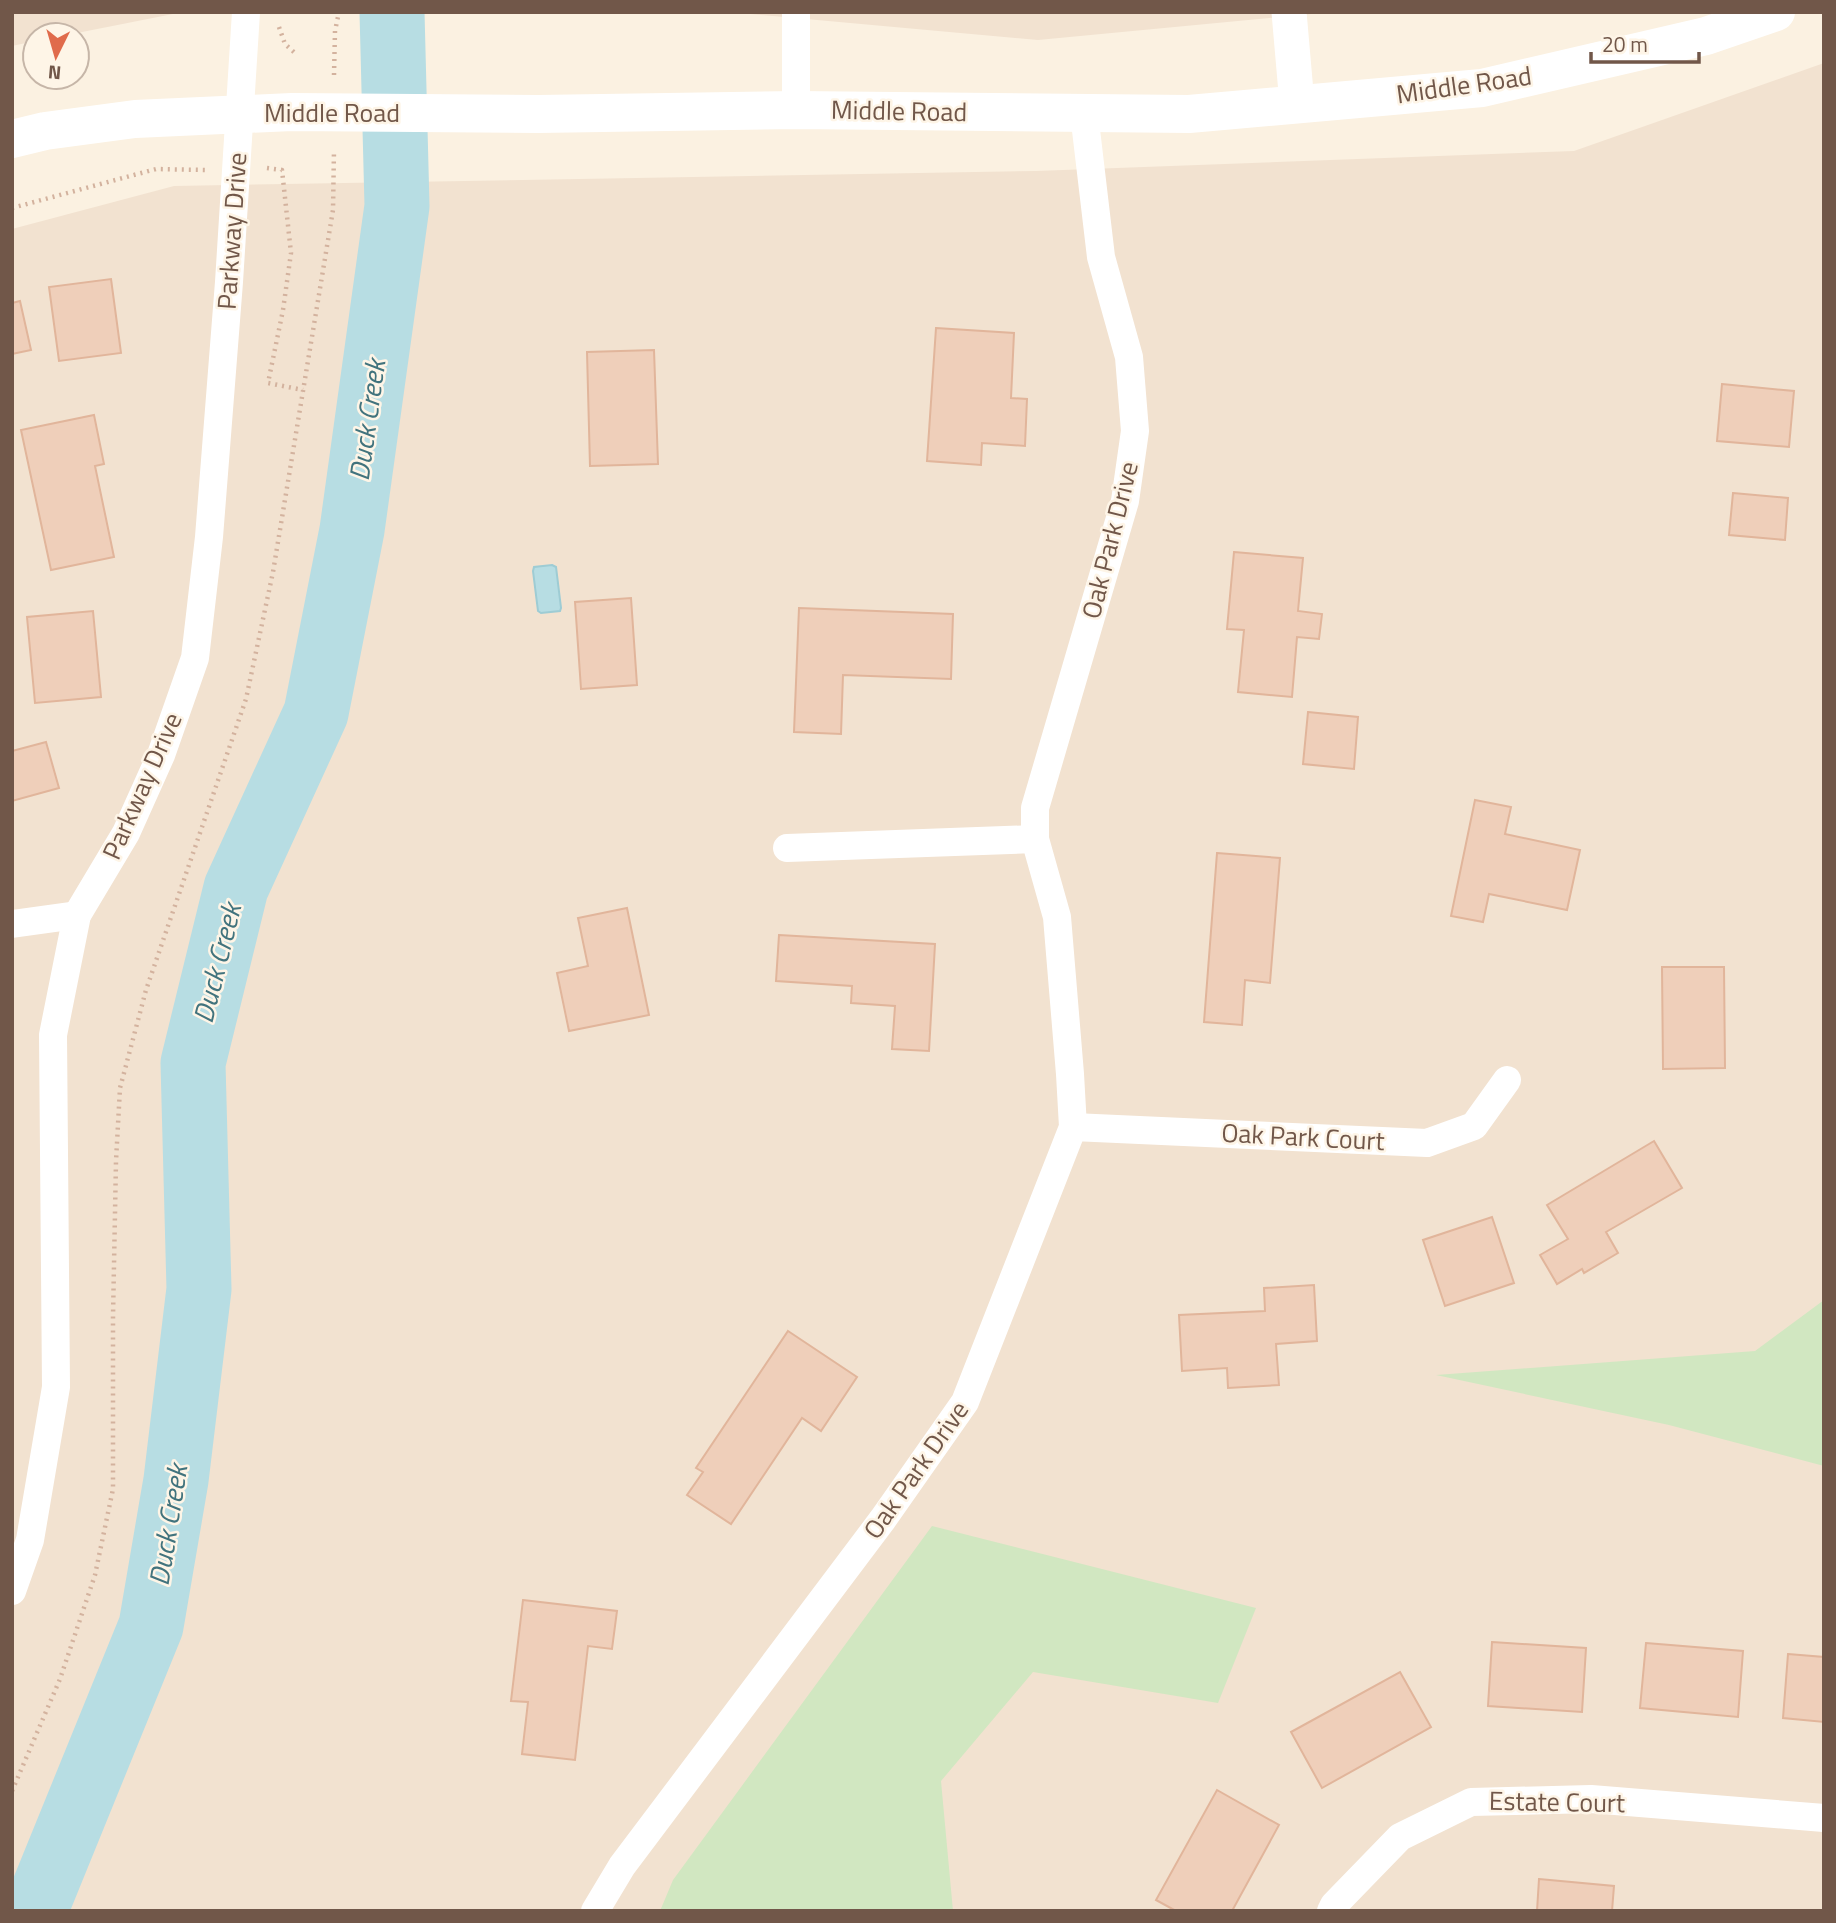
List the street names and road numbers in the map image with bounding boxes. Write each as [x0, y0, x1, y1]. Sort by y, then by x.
street label: Middle Road [1394, 56, 1534, 113]
street label: Middle Road [831, 90, 967, 131]
street label: Middle Road [264, 93, 400, 132]
street label: Parkway Drive [207, 151, 256, 311]
street label: Oak Park Drive [1071, 457, 1148, 623]
street label: Parkway Drive [92, 706, 191, 866]
street label: Oak Park Court [1220, 1113, 1386, 1160]
street label: Oak Park Drive [854, 1393, 978, 1547]
street label: Estate Court [1489, 1781, 1625, 1822]

